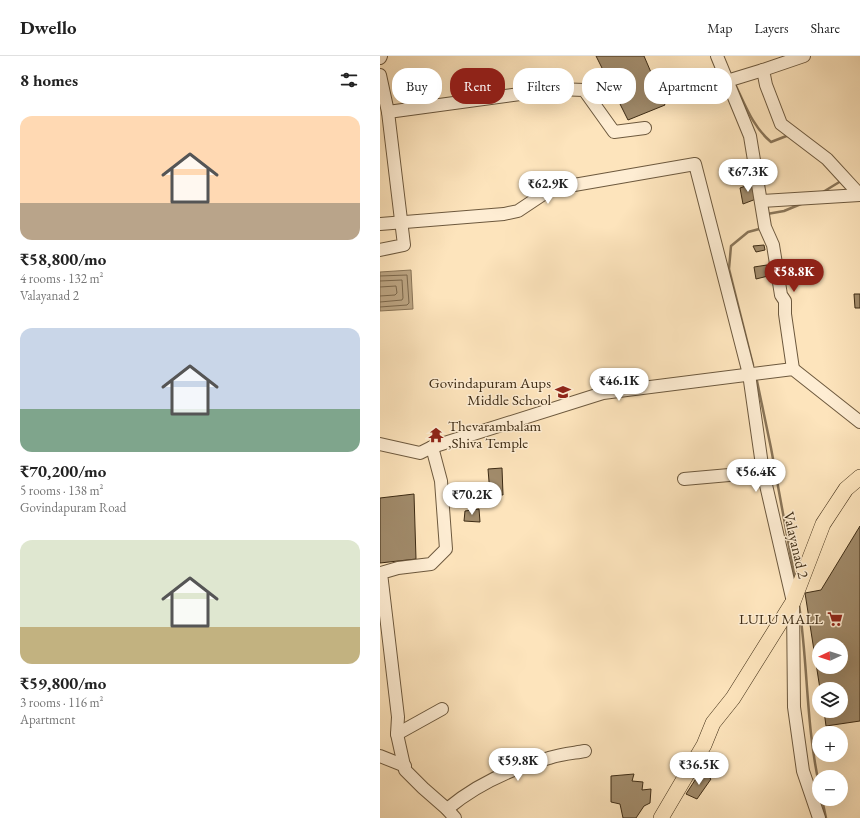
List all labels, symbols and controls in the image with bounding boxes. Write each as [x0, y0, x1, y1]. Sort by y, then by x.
text: Dwello [20, 15, 77, 40]
text: Map [707, 19, 732, 37]
text: Layers [754, 19, 789, 37]
text: Share [811, 19, 840, 37]
chip: Buy [392, 68, 442, 104]
chip: Rent [450, 68, 505, 104]
chip: Filters [513, 68, 574, 104]
chip: New [582, 68, 636, 104]
chip: Apartment [644, 68, 732, 104]
text: 8 homes [20, 69, 78, 91]
icon: filters [338, 69, 360, 91]
icon: home [154, 142, 226, 214]
pin: ₹67.3K [715, 159, 781, 193]
text: ₹67.3K [728, 163, 768, 180]
pin: ₹62.9K [515, 171, 581, 205]
text: ₹62.9K [528, 175, 568, 192]
text: ₹58,800/mo [20, 248, 106, 270]
pin: ₹58.8K [761, 259, 827, 293]
text: ₹58.8K [774, 263, 814, 280]
text: 4 rooms · 132 m² [20, 270, 104, 287]
text: Valayanad 2 [20, 287, 79, 304]
icon: home [154, 354, 226, 426]
pin: ₹46.1K [586, 368, 652, 402]
text: ₹46.1K [599, 372, 639, 389]
place label: Govindapuram Aups Middle School [429, 373, 551, 409]
school or university icon: Govindapuram Aups Middle School [554, 383, 572, 401]
place label: Thevarambalam ,Shiva Temple [448, 416, 542, 452]
temple icon: Thevarambalam ,Shiva Temple [427, 426, 445, 444]
pin: ₹56.4K [723, 459, 789, 493]
text: ₹70,200/mo [20, 460, 106, 482]
text: ₹56.4K [736, 463, 776, 480]
text: 5 rooms · 138 m² [20, 482, 104, 499]
pin: ₹70.2K [439, 482, 505, 516]
text: ₹70.2K [452, 486, 492, 503]
text: Govindapuram Road [20, 499, 126, 516]
street label: Valayanad 2 [780, 510, 814, 581]
icon: home [154, 566, 226, 638]
place label: LULU MALL [739, 609, 823, 628]
supermarket icon: LULU MALL [826, 610, 844, 628]
north arrow [812, 638, 848, 674]
map controls [812, 638, 848, 806]
text: ₹59,800/mo [20, 672, 106, 694]
button: layers [812, 682, 848, 718]
text: 3 rooms · 116 m² [20, 694, 104, 711]
text: Apartment [20, 711, 75, 728]
button: + [812, 726, 848, 762]
pin: ₹59.8K [485, 748, 551, 782]
text: ₹59.8K [498, 752, 538, 769]
pin: ₹36.5K [666, 752, 732, 786]
text: ₹36.5K [679, 756, 719, 773]
button: − [812, 770, 848, 806]

